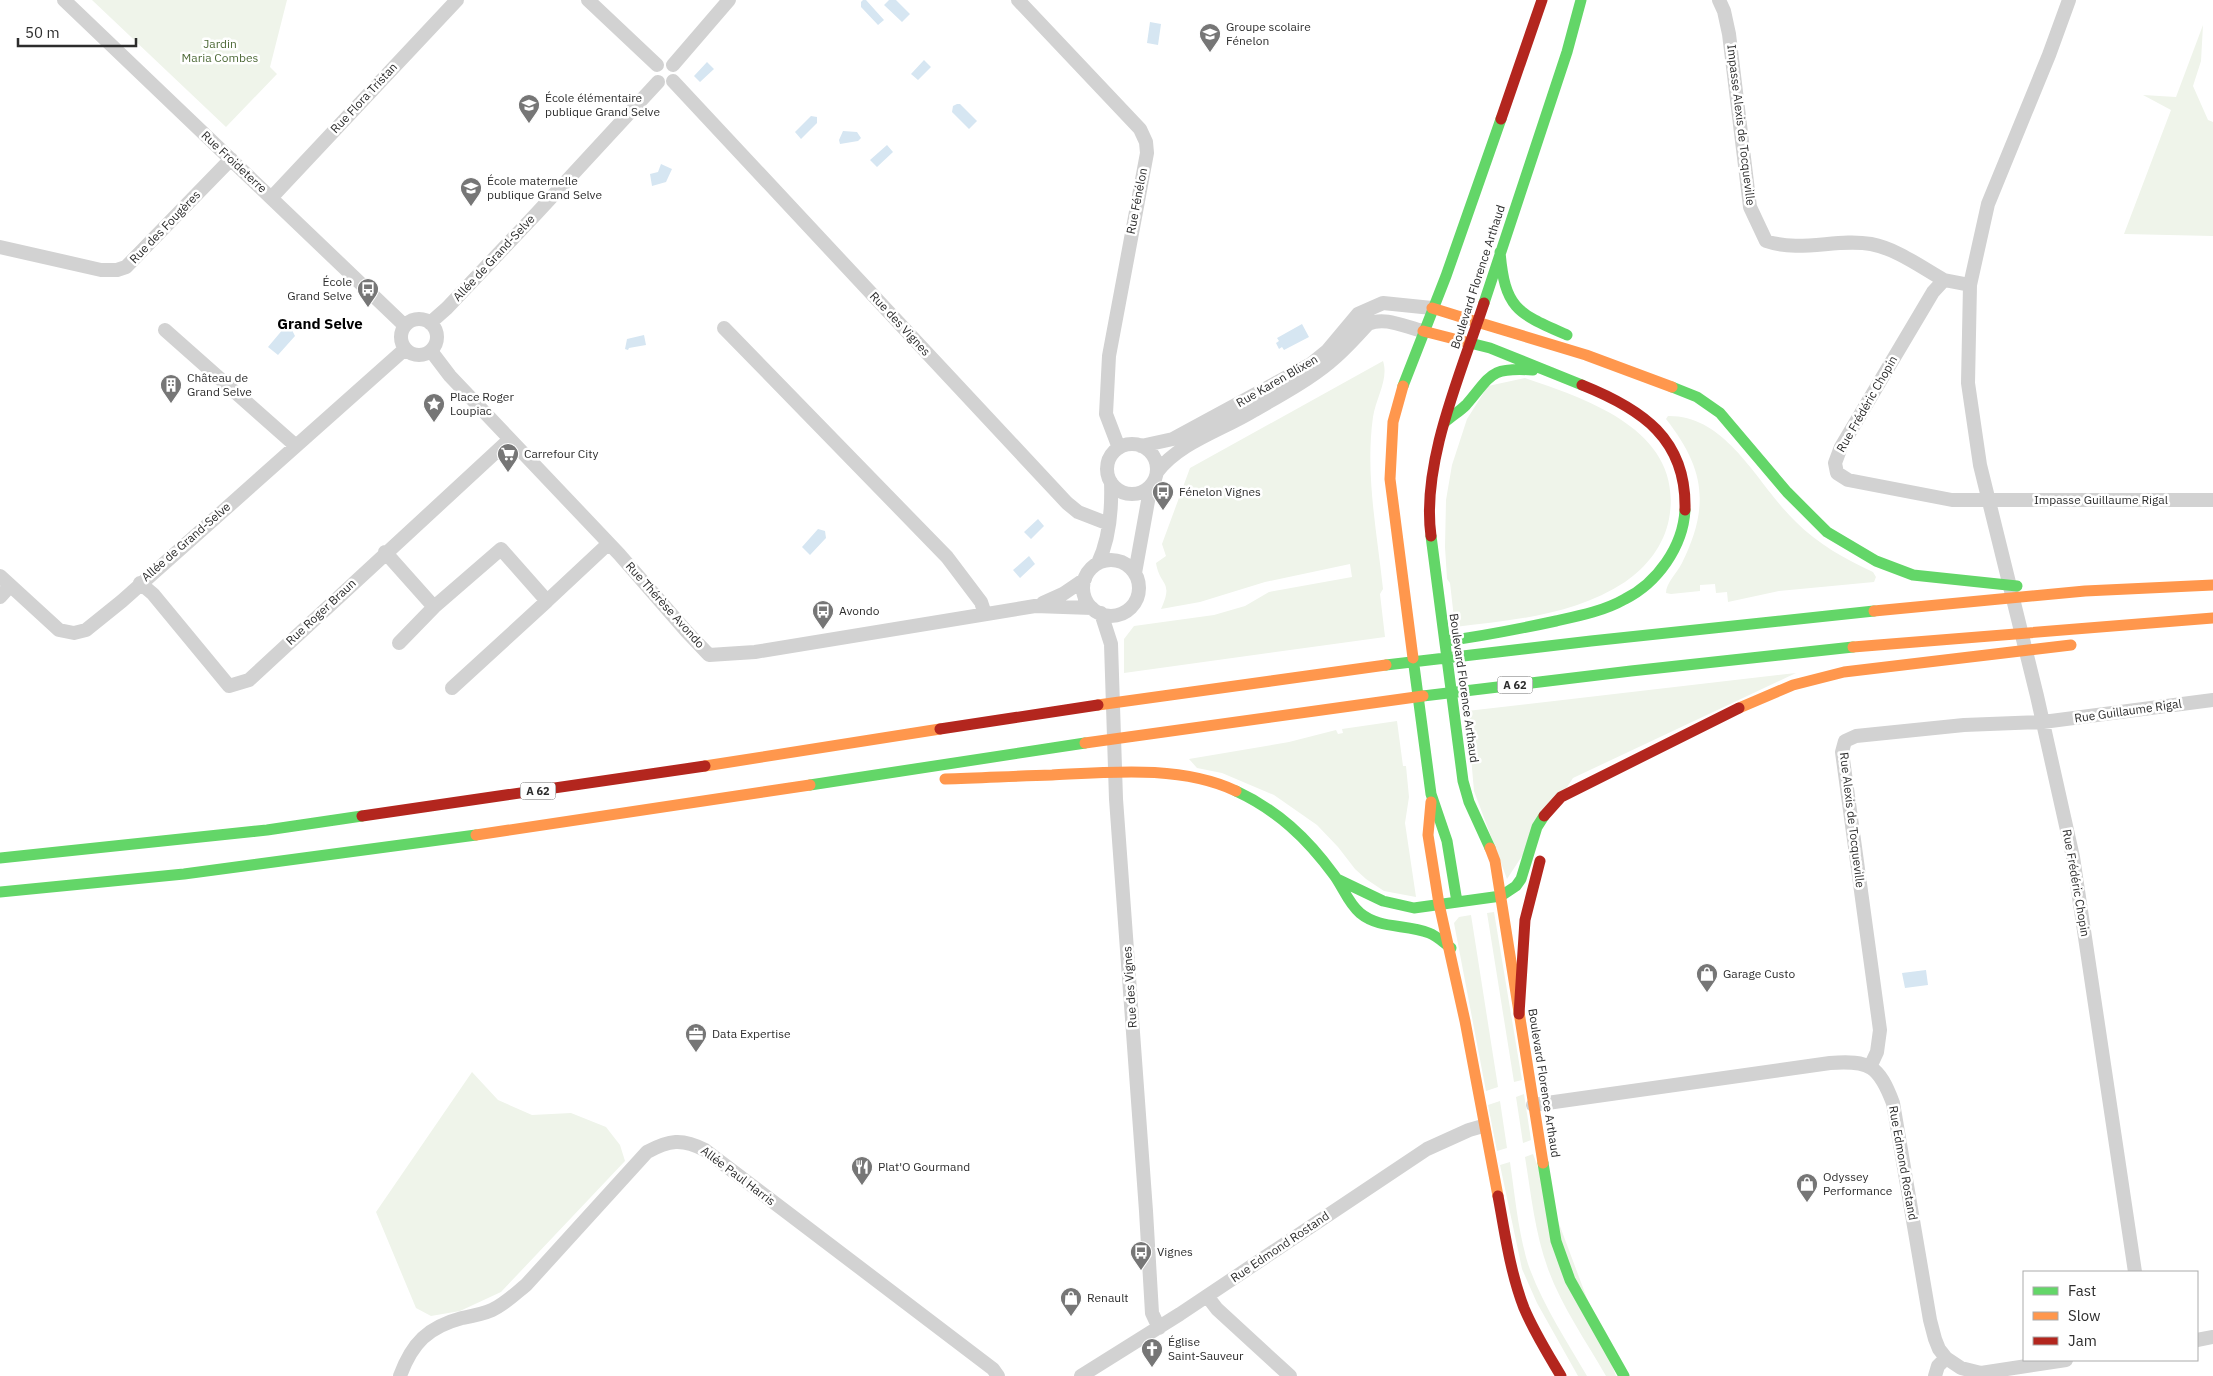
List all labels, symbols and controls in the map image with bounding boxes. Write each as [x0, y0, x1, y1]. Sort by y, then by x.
scale bar [18, 15, 135, 47]
place label: Groupe scolaire Fénelon [1226, 19, 1311, 48]
school or university icon: Groupe scolaire Fénelon [1198, 22, 1222, 53]
text: 50 m [25, 23, 60, 42]
park label: Jardin Maria Combes [182, 36, 259, 65]
street label: Impasse Alexis de Tocqueville [1724, 44, 1759, 207]
street label: Rue Flora Tristan [327, 59, 400, 136]
place label: École élémentaire publique Grand Selve [545, 90, 660, 119]
school or university icon: École élémentaire publique Grand Selve [517, 93, 541, 124]
street label: Rue Froideterre [198, 127, 271, 196]
street label: Rue Fénélon [1123, 167, 1150, 235]
place label: École maternelle publique Grand Selve [487, 173, 602, 202]
school or university icon: École maternelle publique Grand Selve [459, 176, 483, 207]
street label: Rue des Fougères [126, 187, 203, 266]
street label: Boulevard Florence Arthaud [1447, 203, 1508, 351]
street label: Allée de Grand-Selve [450, 211, 538, 304]
place label: École Grand Selve [287, 274, 352, 303]
bus stop icon: École Grand Selve [356, 277, 380, 308]
street label: Rue des Vignes [867, 289, 934, 359]
district label: Grand Selve [277, 314, 363, 333]
street label: Rue Karen Blixen [1233, 351, 1320, 410]
street label: Rue Frédéric Chopin [1833, 353, 1900, 455]
place label: Château de Grand Selve [187, 370, 252, 399]
building icon: Château de Grand Selve [159, 373, 183, 404]
place label: Place Roger Loupiac [450, 389, 514, 418]
place icon: Place Roger Loupiac [422, 392, 446, 423]
supermarket icon: Carrefour City [496, 442, 520, 473]
place label: Carrefour City [524, 446, 598, 461]
bus stop icon: Fénelon Vignes [1151, 480, 1175, 511]
place label: Fénelon Vignes [1179, 484, 1261, 499]
street label: Impasse Guillaume Rigal [2034, 492, 2168, 507]
street label: Allée de Grand-Selve [138, 499, 234, 584]
street label: Rue Thérèse Avondo [623, 558, 708, 651]
street label: Rue Roger Braun [282, 575, 359, 648]
bus stop icon: Avondo [811, 599, 835, 630]
place label: Avondo [839, 603, 880, 618]
street label: Boulevard Florence Arthaud [1447, 612, 1482, 764]
road number: A 62 [1498, 676, 1532, 694]
street label: Rue Guillaume Rigal [2073, 696, 2183, 725]
street label: Rue Alexis de Tocqueville [1837, 751, 1868, 889]
road number: A 62 [520, 782, 556, 799]
street label: Rue Frédéric Chopin [2060, 828, 2093, 938]
street label: Rue des Vignes [1119, 945, 1140, 1028]
shop icon: Garage Custo [1695, 962, 1719, 993]
place label: Garage Custo [1723, 966, 1795, 981]
street label: Boulevard Florence Arthaud [1525, 1007, 1564, 1158]
office icon: Data Expertise [684, 1022, 708, 1053]
place label: Data Expertise [712, 1026, 791, 1041]
street label: Rue Edmond Rostand [1886, 1105, 1921, 1221]
street label: Allée Paul Harris [698, 1143, 779, 1209]
restaurant icon: Plat'O Gourmand [850, 1155, 874, 1186]
place label: Plat'O Gourmand [878, 1159, 970, 1174]
place label: Odyssey Performance [1823, 1169, 1893, 1198]
shop icon: Odyssey Performance [1795, 1172, 1819, 1203]
street label: Rue Edmond Rostand [1227, 1208, 1332, 1285]
bus stop icon: Vignes [1129, 1240, 1153, 1271]
place label: Vignes [1157, 1244, 1193, 1259]
legend [2023, 1271, 2198, 1361]
text: Fast [2068, 1281, 2096, 1300]
shop icon: Renault [1059, 1286, 1083, 1317]
place label: Renault [1087, 1290, 1129, 1305]
text: Slow [2068, 1306, 2101, 1325]
text: Jam [2068, 1331, 2097, 1350]
place label: Église Saint-Sauveur [1168, 1334, 1244, 1363]
church icon: Église Saint-Sauveur [1140, 1337, 1164, 1368]

